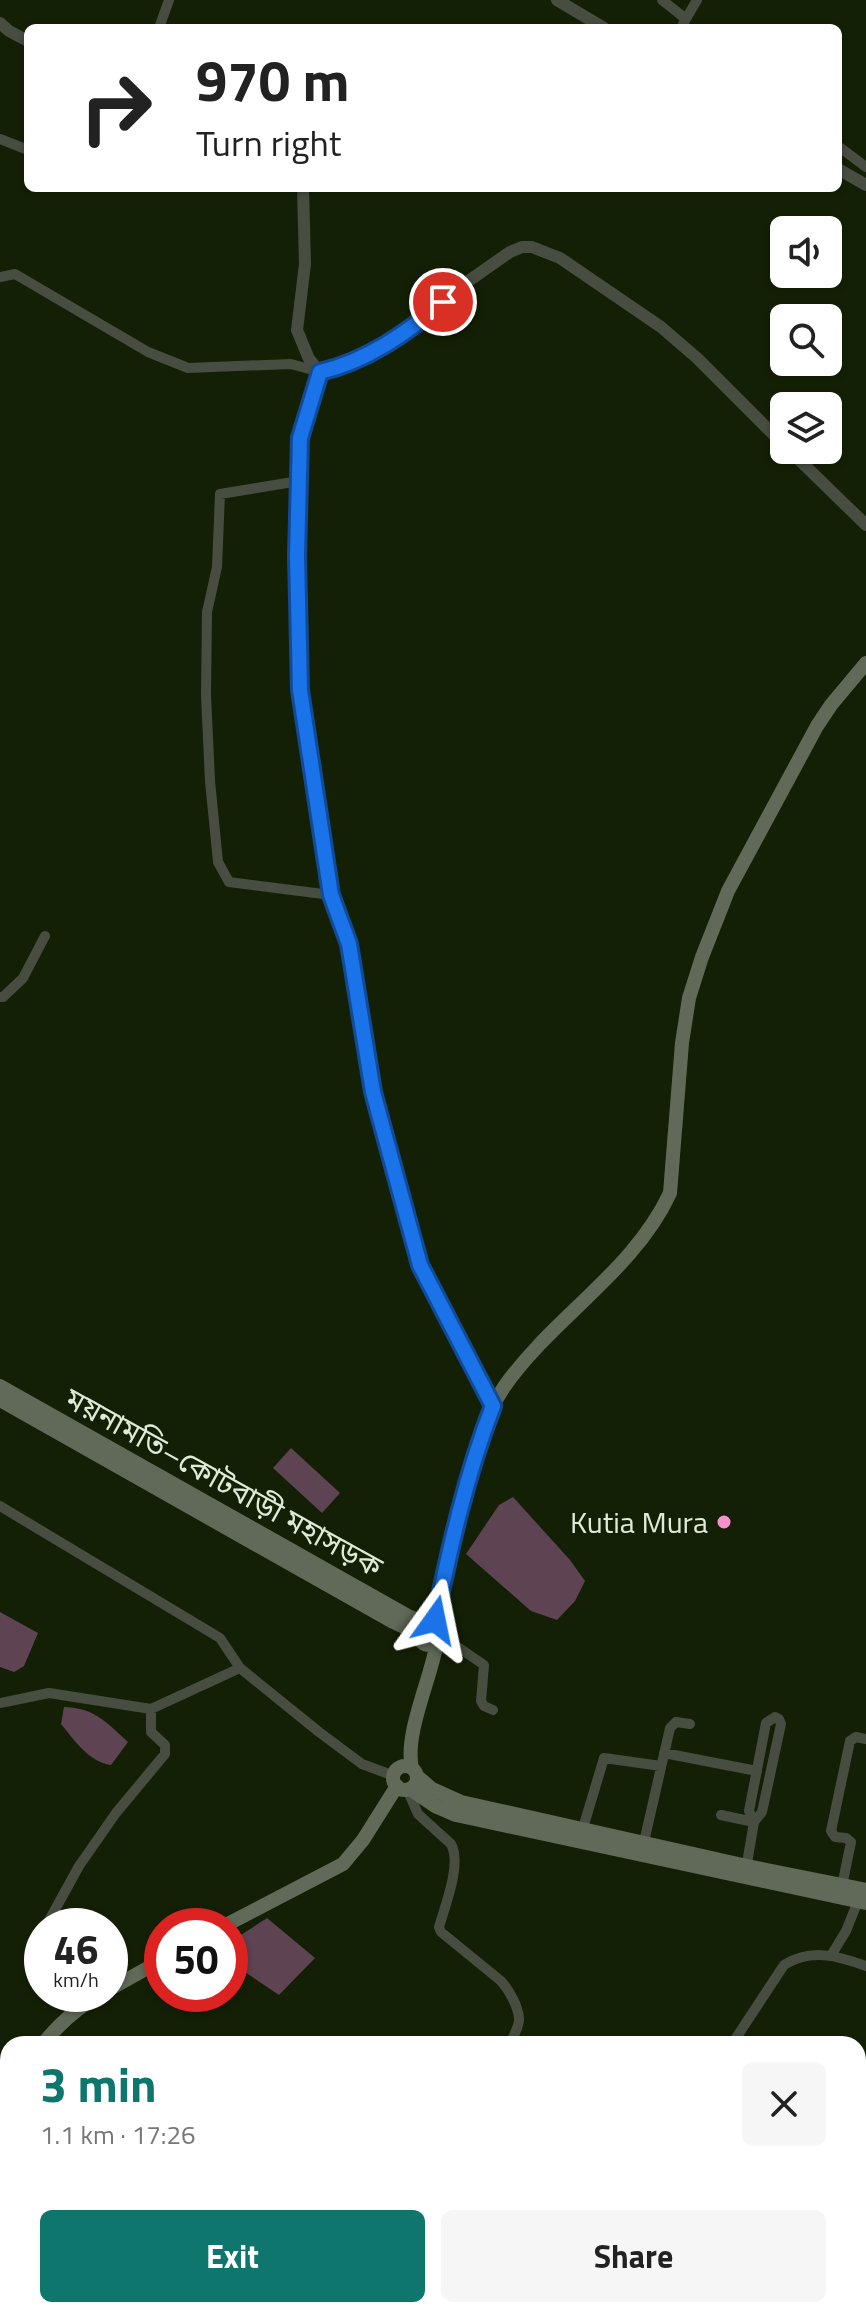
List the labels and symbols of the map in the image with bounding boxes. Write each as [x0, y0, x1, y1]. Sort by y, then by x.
pin [409, 268, 477, 336]
street label: ময়নামতি–কোটবাড়ী মহাসড়ক [56, 1375, 392, 1589]
place label: Kutia Mura [570, 1499, 708, 1545]
marker: Kutia Mura [715, 1513, 733, 1531]
position arrow [393, 1578, 477, 1662]
speed limit sign: 50 [144, 1908, 248, 2012]

